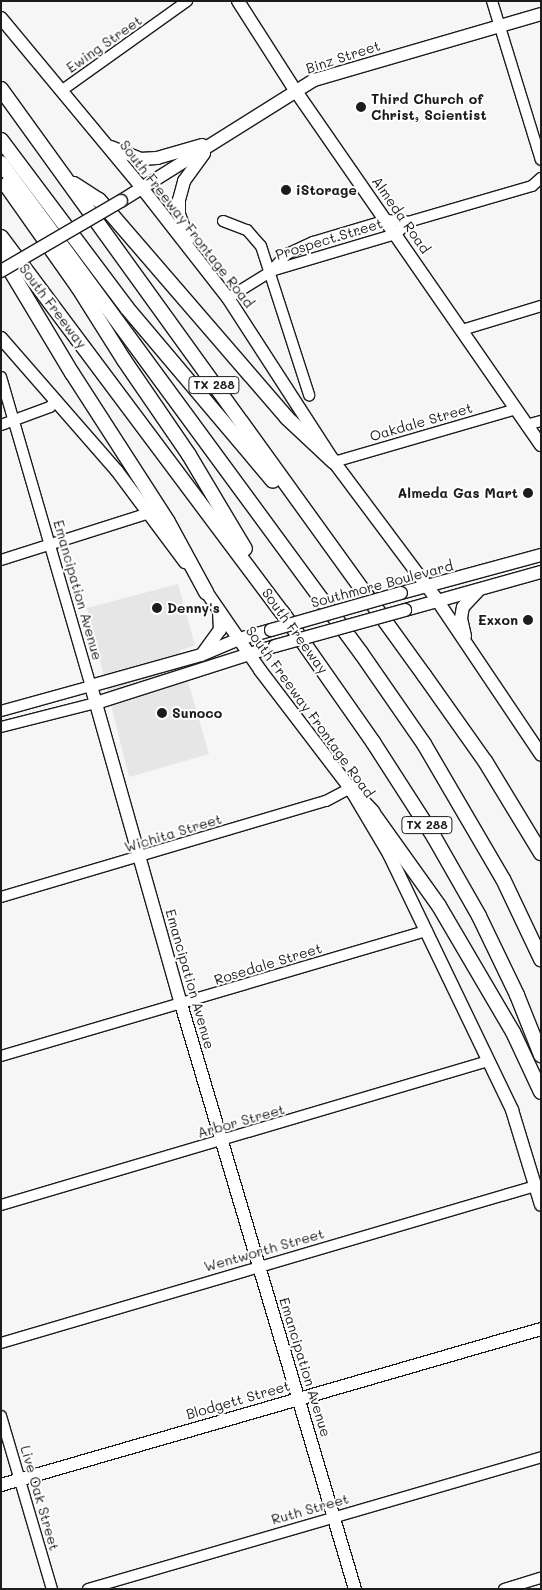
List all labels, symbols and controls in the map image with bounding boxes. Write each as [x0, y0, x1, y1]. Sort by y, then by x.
street label: Ewing Street [63, 12, 145, 76]
street label: Binz Street [304, 37, 382, 77]
place label: Third Church of Christ, Scientist [371, 91, 487, 124]
marker: Third Church of Christ, Scientist [355, 101, 367, 113]
street label: South Freeway Frontage Road [116, 137, 258, 311]
street label: Almeda Road [368, 173, 434, 257]
place label: iStorage [296, 182, 357, 198]
marker: iStorage [280, 184, 292, 196]
street label: Prospect Street [273, 215, 385, 263]
street label: South Freeway [16, 260, 90, 352]
road number: TX 288 [188, 376, 240, 394]
street label: Oakdale Street [368, 399, 474, 445]
place label: Almeda Gas Mart [398, 485, 518, 501]
marker: Almeda Gas Mart [522, 487, 534, 499]
street label: Emancipation Avenue [50, 518, 106, 662]
street label: Southmore Boulevard [309, 557, 455, 611]
street label: South Freeway [258, 585, 332, 677]
place label: Denny's [167, 600, 220, 616]
marker: Denny's [151, 602, 163, 614]
place label: Exxon [478, 612, 518, 628]
marker: Exxon [522, 614, 534, 626]
street label: South Freeway Frontage Road [242, 623, 378, 801]
place label: Sunoco [172, 705, 222, 721]
marker: Sunoco [156, 707, 168, 719]
street label: Wichita Street [122, 810, 224, 856]
road number: TX 288 [401, 816, 453, 834]
street label: Emancipation Avenue [162, 907, 218, 1051]
street label: Rosedale Street [212, 940, 324, 988]
street label: Arbor Street [195, 1101, 287, 1141]
street label: Wentworth Street [202, 1225, 326, 1275]
street label: Emancipation Avenue [276, 1295, 334, 1439]
street label: Blodgett Street [184, 1377, 292, 1423]
street label: Live Oak Street [17, 1444, 63, 1552]
street label: Ruth Street [269, 1490, 351, 1528]

